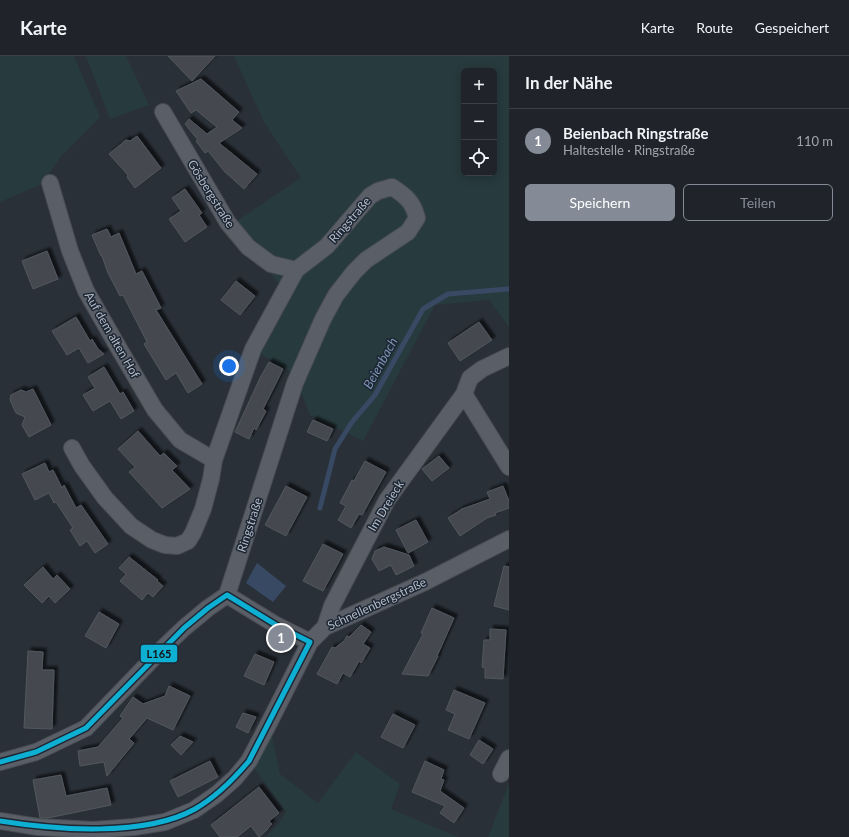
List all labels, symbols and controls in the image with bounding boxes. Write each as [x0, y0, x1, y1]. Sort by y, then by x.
text: Karte [20, 16, 67, 39]
text: Karte [641, 19, 674, 36]
text: Route [696, 19, 733, 36]
text: Gespeichert [755, 19, 829, 36]
map controls [461, 68, 497, 176]
button: + [461, 68, 497, 104]
text: In der Nähe [525, 72, 613, 93]
button: − [461, 104, 497, 140]
text: Beienbach Ringstraße [563, 124, 709, 142]
text: 1 [534, 133, 542, 149]
text: 110 m [796, 133, 833, 149]
button: locate [461, 140, 497, 176]
text: Haltestelle · Ringstraße [563, 142, 695, 158]
street label: Gösbergstraße [185, 157, 238, 230]
button: Speichern [525, 184, 675, 221]
button: Teilen [683, 184, 833, 221]
street label: Ringstraße [326, 194, 374, 246]
street label: Auf dem alten Hof [82, 289, 144, 381]
water label: Beienbach [359, 334, 401, 392]
your location [219, 356, 239, 376]
street label: Im Dreieck [365, 477, 407, 534]
street label: Ringstraße [234, 496, 265, 554]
street label: Schnellenbergstraße [325, 574, 429, 633]
pin: 1 [268, 623, 294, 653]
line badge: L165 [140, 644, 178, 663]
text: L165 [147, 647, 171, 660]

